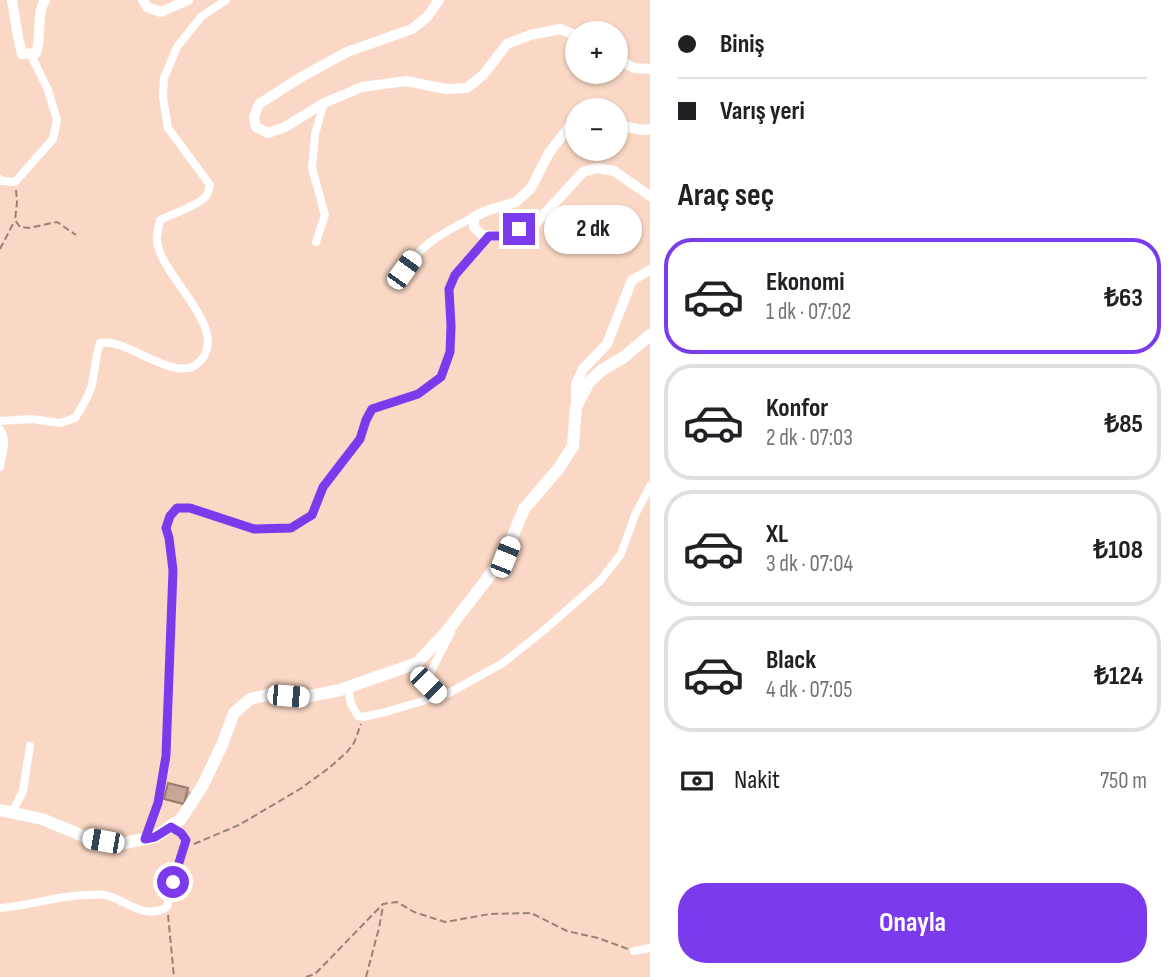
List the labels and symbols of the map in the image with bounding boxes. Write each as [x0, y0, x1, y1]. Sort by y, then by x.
callout: 2 dk [544, 204, 642, 254]
route end [503, 213, 535, 245]
car [384, 247, 425, 293]
car [488, 534, 523, 580]
car [406, 663, 451, 707]
car [267, 684, 310, 708]
car [81, 827, 126, 855]
route start [157, 866, 189, 898]

